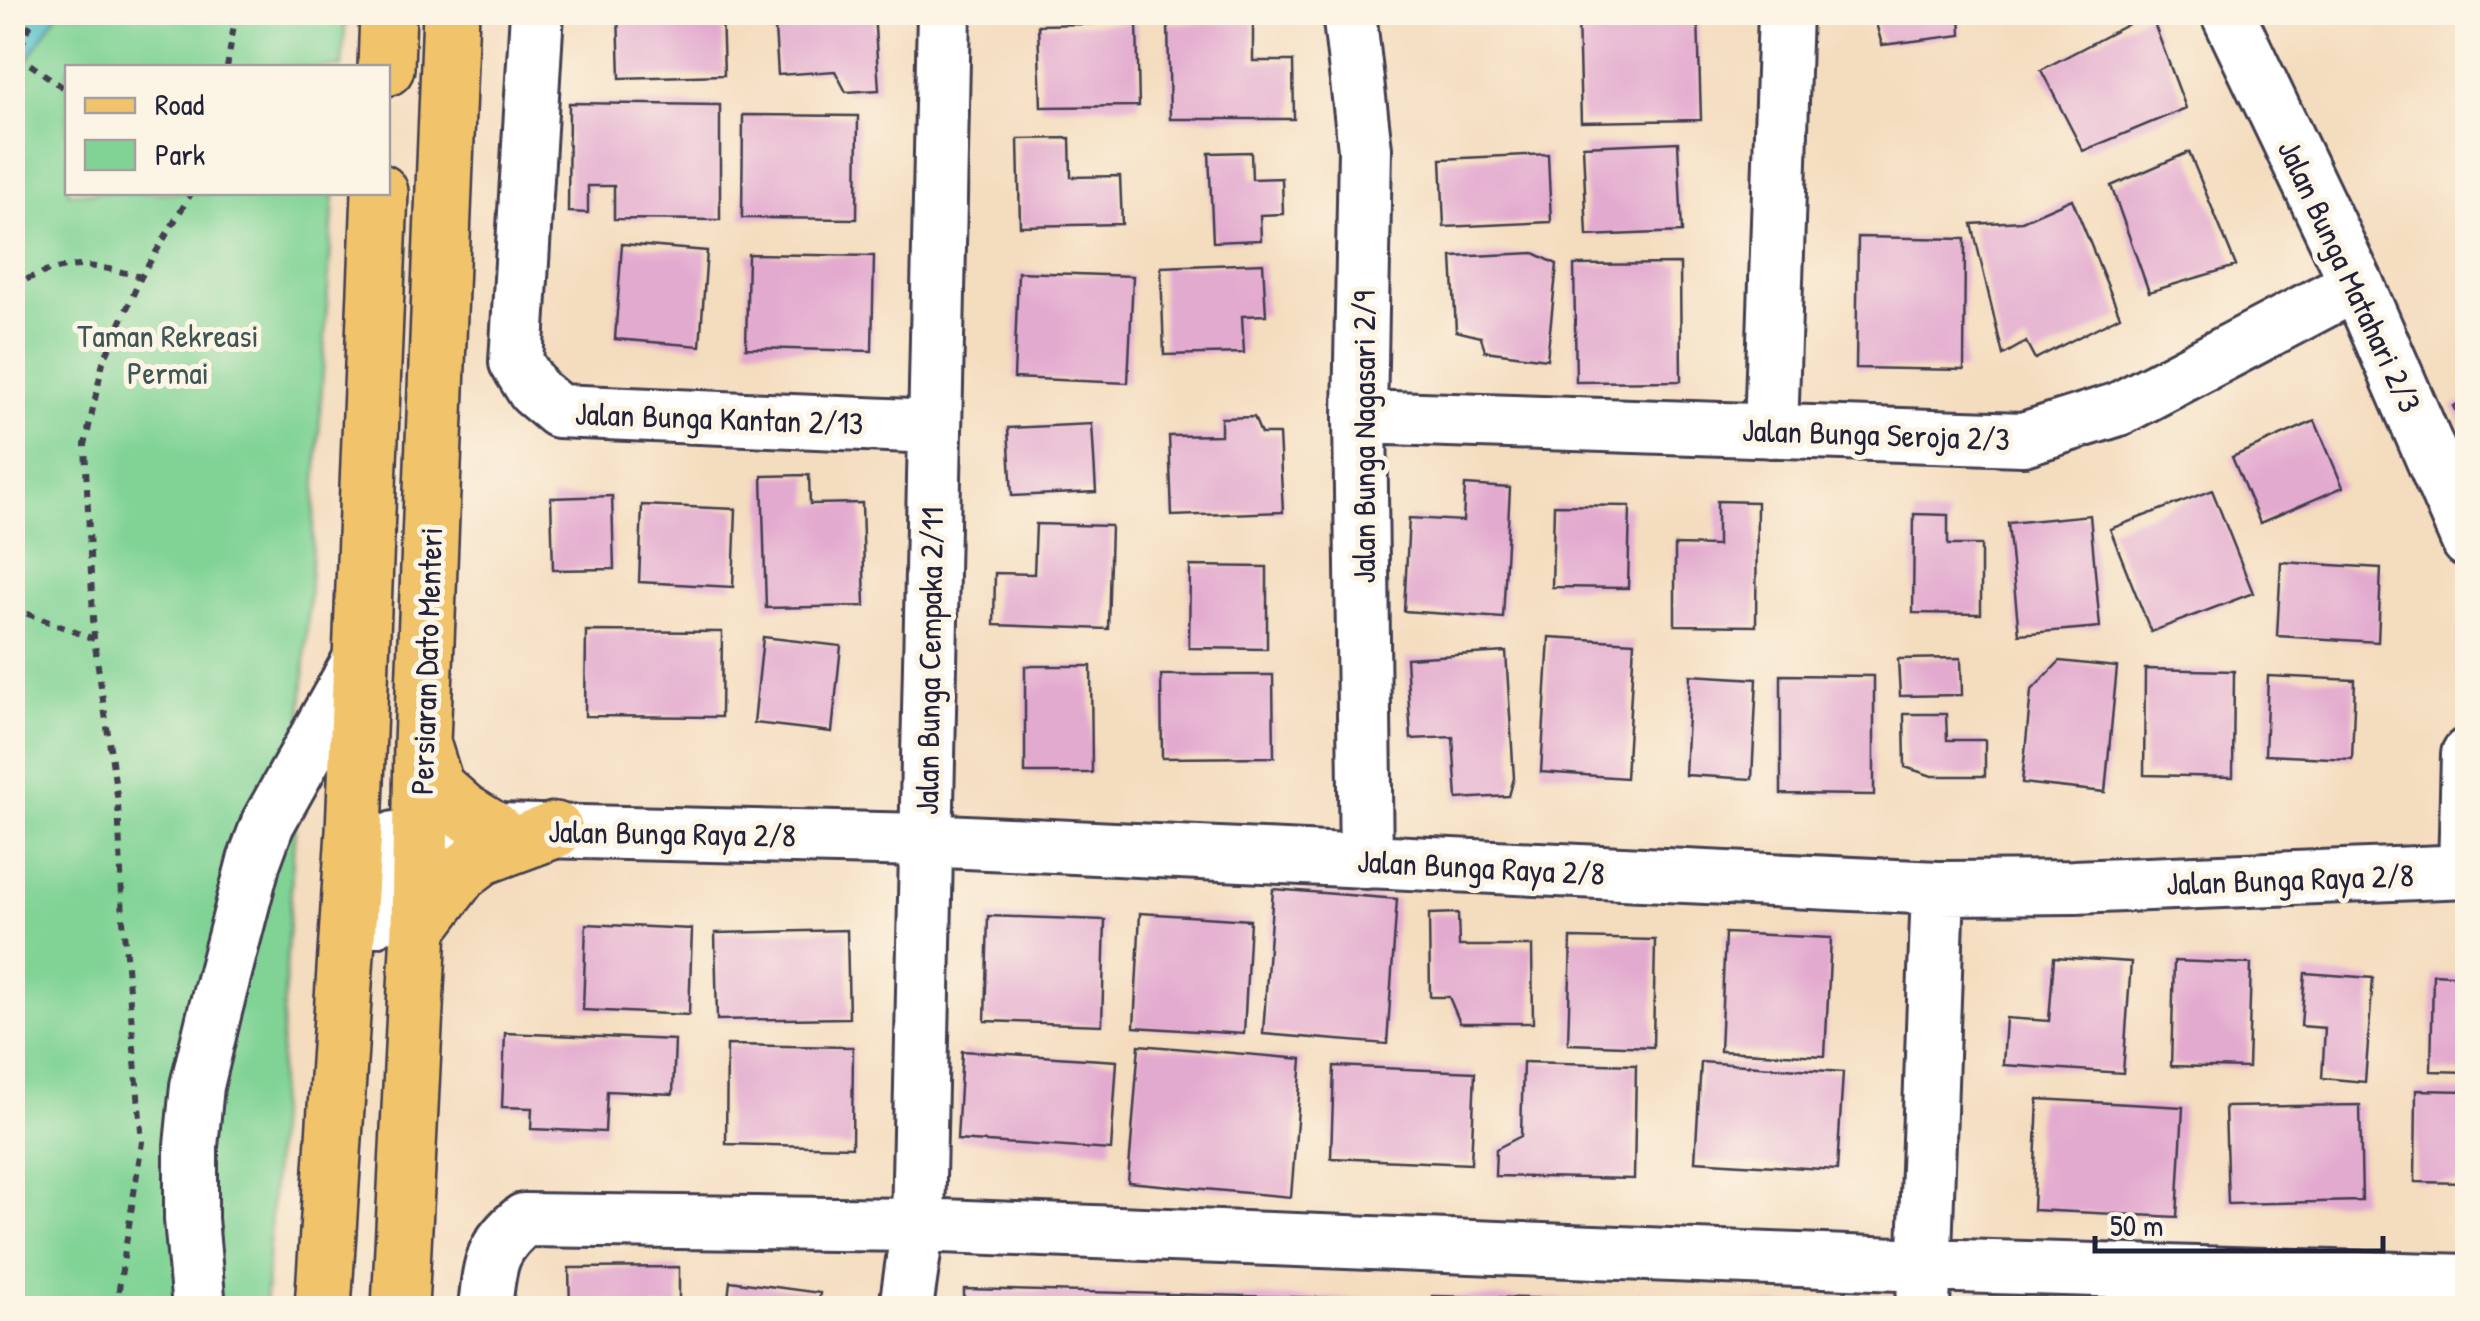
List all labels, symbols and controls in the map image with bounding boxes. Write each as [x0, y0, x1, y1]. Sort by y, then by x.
legend [65, 65, 390, 195]
text: Road [155, 84, 204, 124]
street label: Jalan Bunga Matahari 2/3 [2268, 133, 2432, 419]
text: Park [155, 134, 205, 174]
street label: Jalan Bunga Nagasari 2/9 [1342, 290, 1385, 584]
park label: Taman Rekreasi Permai [77, 314, 259, 394]
street label: Jalan Bunga Kantan 2/13 [574, 391, 864, 445]
street label: Jalan Bunga Seroja 2/3 [1741, 408, 2011, 460]
street label: Jalan Bunga Cempaka 2/11 [905, 507, 953, 815]
street label: Persiaran Dato Menteri [400, 527, 452, 795]
street label: Jalan Bunga Raya 2/8 [548, 809, 796, 857]
street label: Jalan Bunga Raya 2/8 [1356, 839, 1606, 895]
street label: Jalan Bunga Raya 2/8 [2165, 853, 2415, 905]
scale bar [2095, 1191, 2382, 1253]
text: 50 m [2110, 1205, 2163, 1245]

